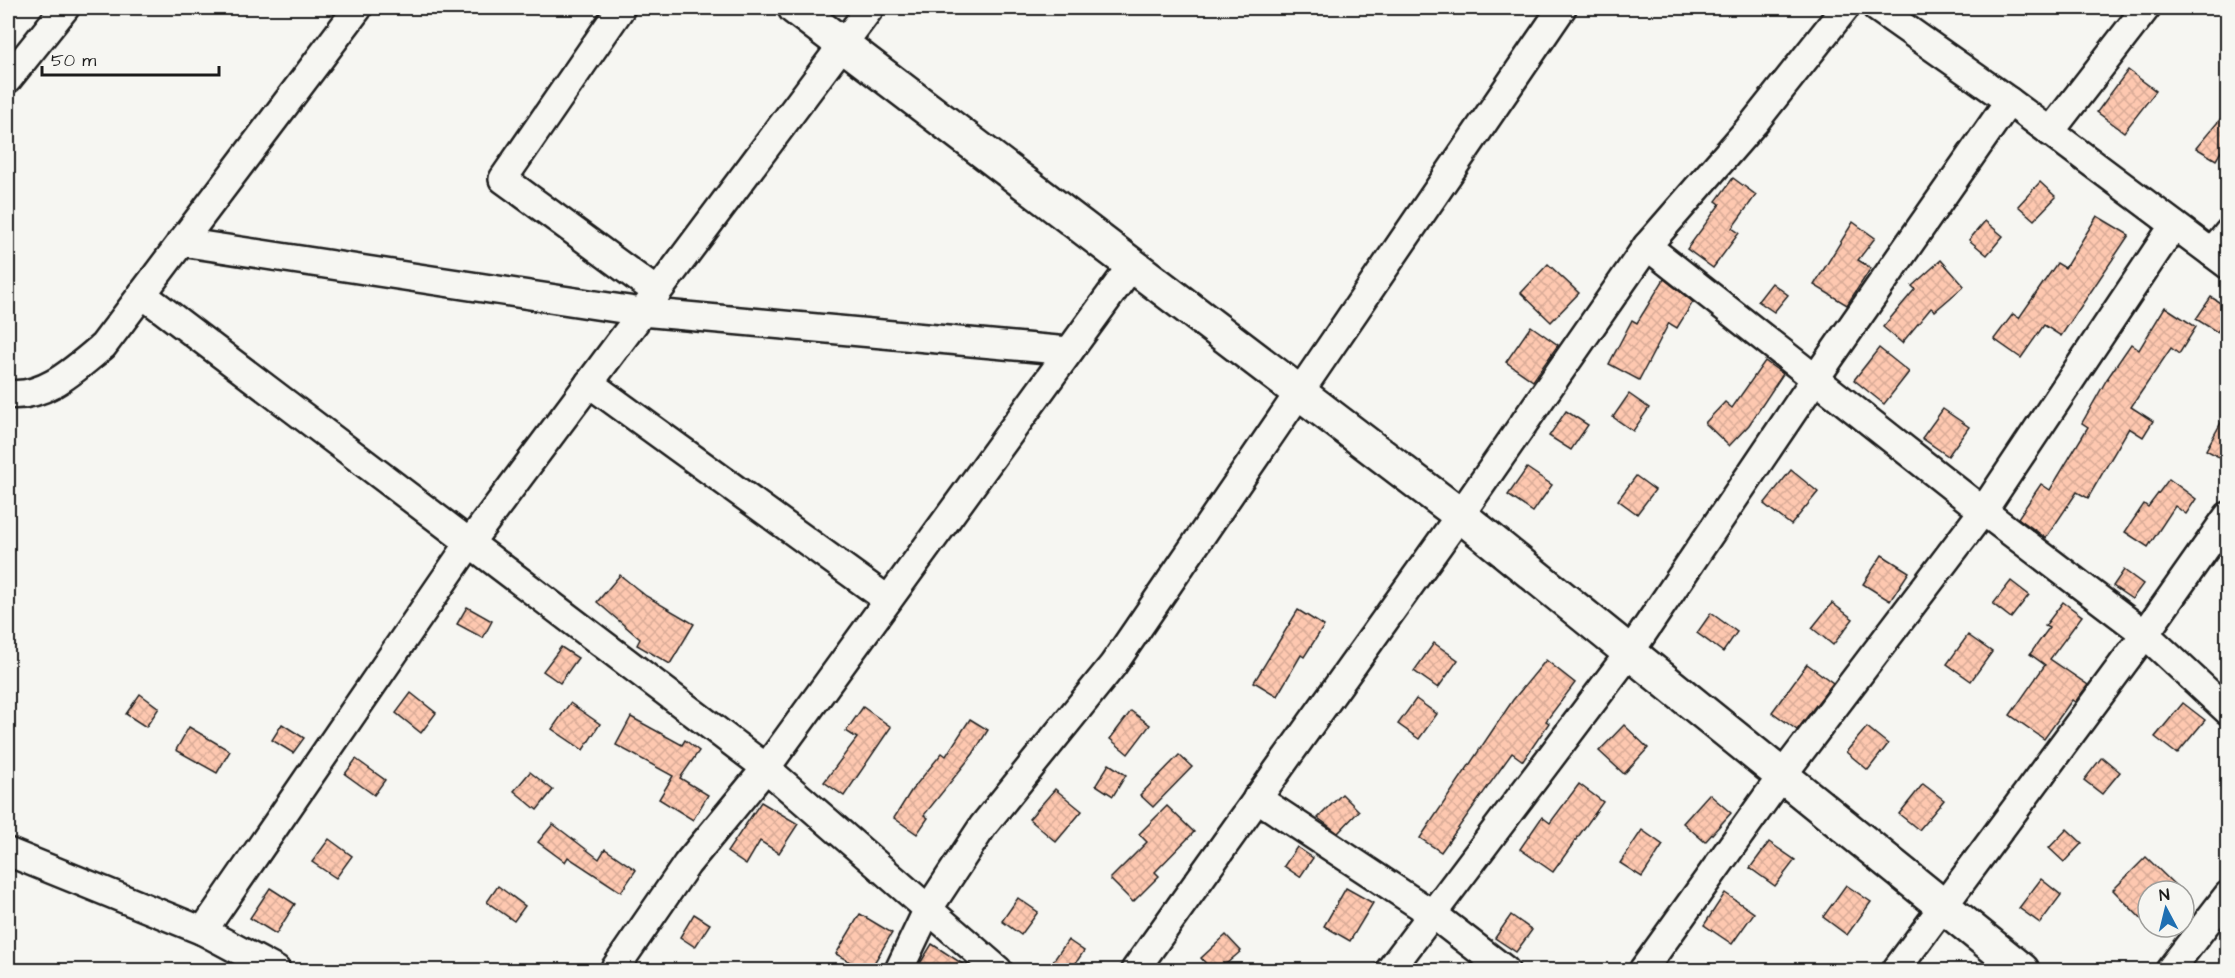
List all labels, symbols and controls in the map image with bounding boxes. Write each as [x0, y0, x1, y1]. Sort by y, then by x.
scale bar [42, 39, 219, 77]
text: 50 m [51, 48, 96, 73]
north arrow [2136, 879, 2196, 939]
text: N [2158, 884, 2171, 907]

